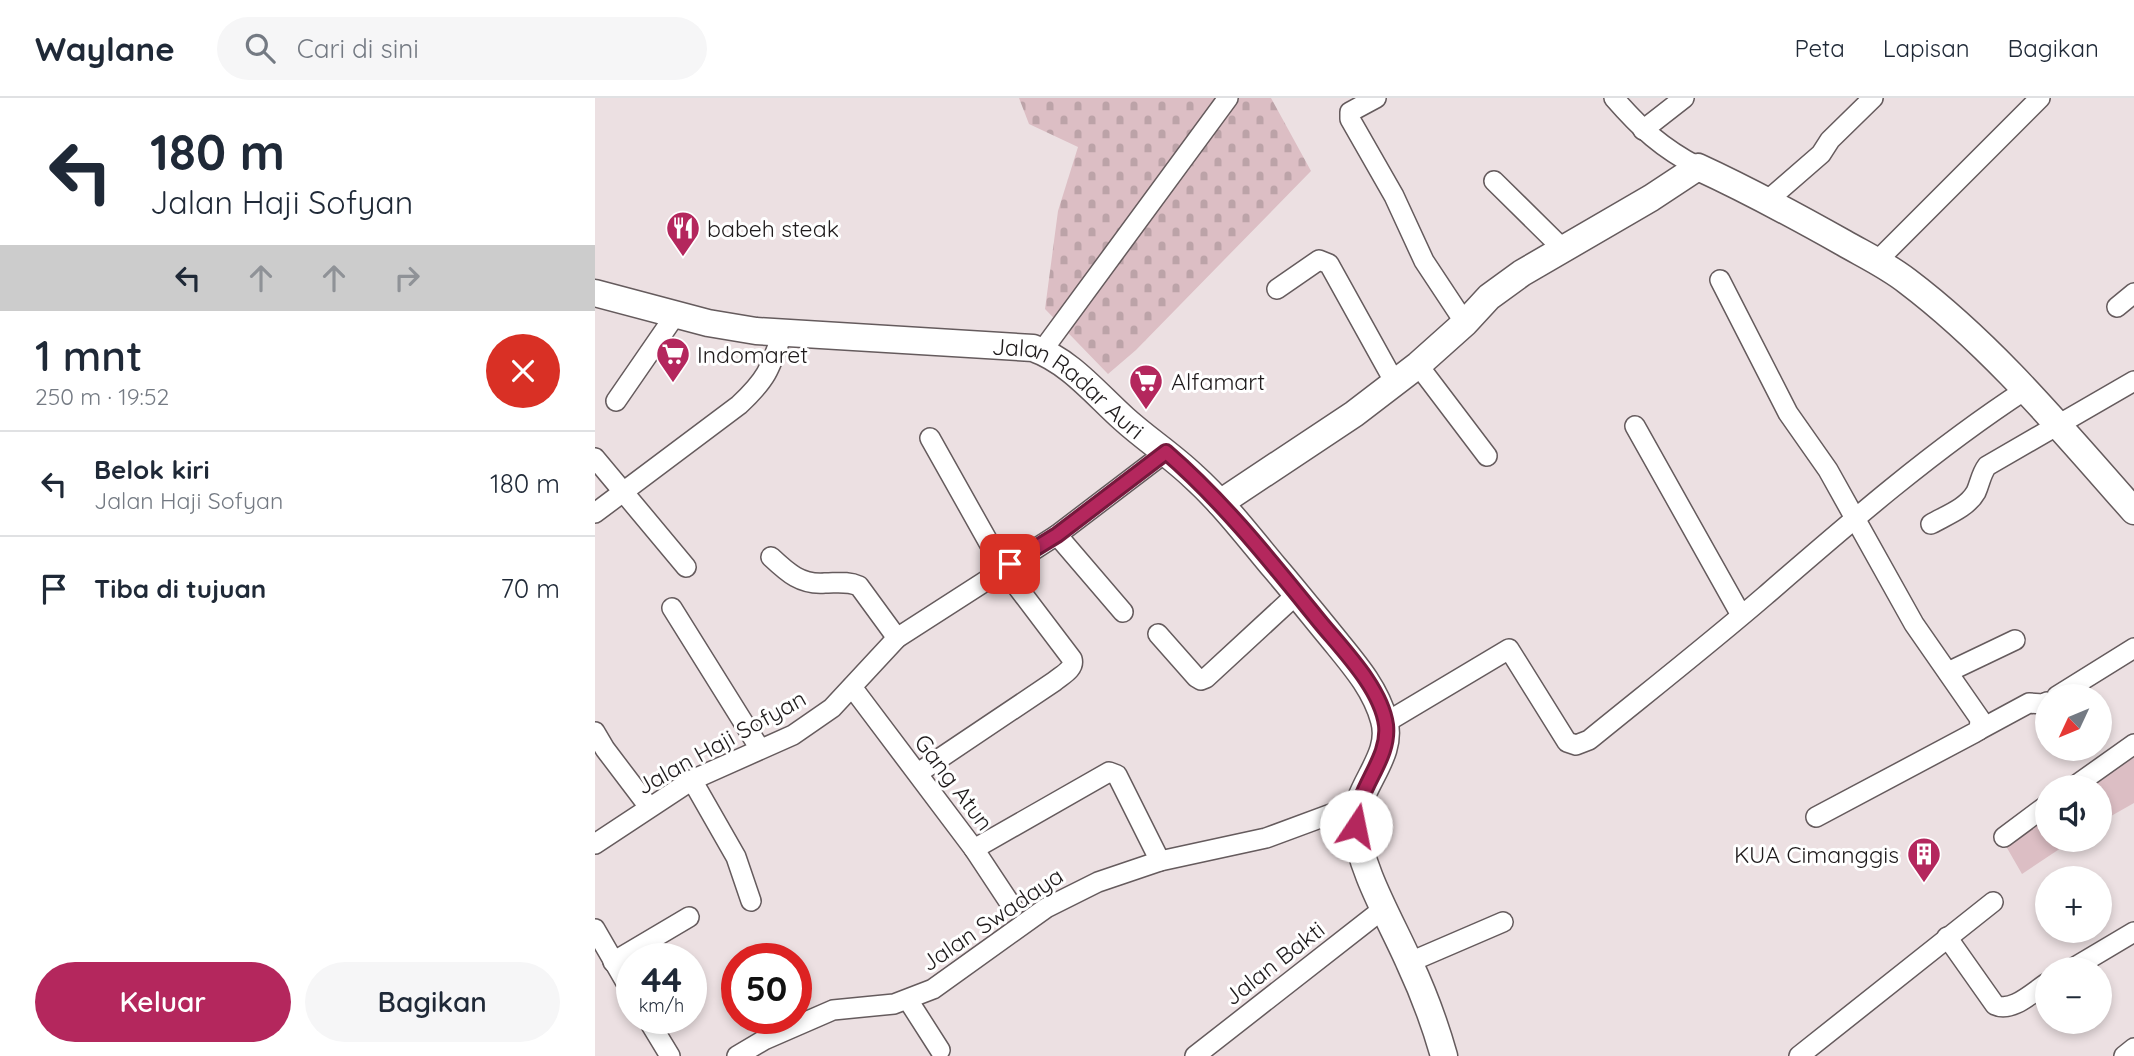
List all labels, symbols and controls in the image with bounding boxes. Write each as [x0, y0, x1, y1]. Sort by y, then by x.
search box [217, 17, 707, 80]
text: Waylane [35, 28, 175, 69]
icon: search [241, 29, 279, 67]
text: Cari di sini [297, 32, 419, 65]
text: Peta [1794, 33, 1845, 63]
text: Lapisan [1883, 33, 1970, 63]
text: Bagikan [2008, 33, 2099, 63]
text: 180 m [150, 121, 285, 182]
icon: left [35, 126, 126, 217]
text: Jalan Haji Sofyan [150, 182, 413, 222]
restaurant icon: babeh steak [664, 209, 702, 258]
place label: babeh steak [707, 214, 839, 243]
icon: left [169, 259, 207, 297]
icon: ahead [242, 259, 280, 297]
icon: ahead [315, 259, 353, 297]
icon: right [388, 259, 426, 297]
text: 1 mnt [35, 329, 142, 382]
street label: Jalan Radar Auri [991, 331, 1150, 445]
button: close [486, 334, 560, 408]
supermarket icon: Indomaret [654, 335, 692, 384]
place label: Indomaret [697, 340, 808, 369]
supermarket icon: Alfamart [1127, 362, 1165, 411]
place label: Alfamart [1171, 367, 1265, 396]
text: 250 m · 19:52 [35, 382, 169, 411]
text: Belok kiri [94, 453, 210, 486]
icon: left [35, 465, 73, 503]
text: 180 m [490, 467, 560, 500]
text: Jalan Haji Sofyan [94, 486, 283, 515]
pin [980, 534, 1040, 594]
icon: arrive [991, 545, 1029, 583]
icon: arrive [35, 570, 73, 608]
text: Tiba di tujuan [94, 572, 266, 605]
text: 70 m [500, 572, 560, 605]
street label: Jalan Haji Sofyan [631, 683, 811, 801]
north arrow [2035, 684, 2112, 761]
map controls [2035, 684, 2112, 1034]
street label: Gang Atun [908, 728, 1000, 836]
button: sound [2035, 775, 2112, 852]
position arrow [1319, 789, 1393, 863]
building icon: KUA Cimanggis [1905, 835, 1943, 884]
place label: KUA Cimanggis [1734, 840, 1899, 869]
street label: Jalan Swadaya [915, 861, 1069, 977]
button: + [2035, 866, 2112, 943]
street label: Jalan Bakti [1218, 915, 1330, 1011]
speed limit sign: 50 [721, 943, 812, 1034]
text: 44 [641, 957, 682, 1001]
button: − [2035, 957, 2112, 1034]
button: Keluar [35, 962, 291, 1042]
button: Bagikan [305, 962, 560, 1042]
text: km/h [639, 994, 684, 1017]

